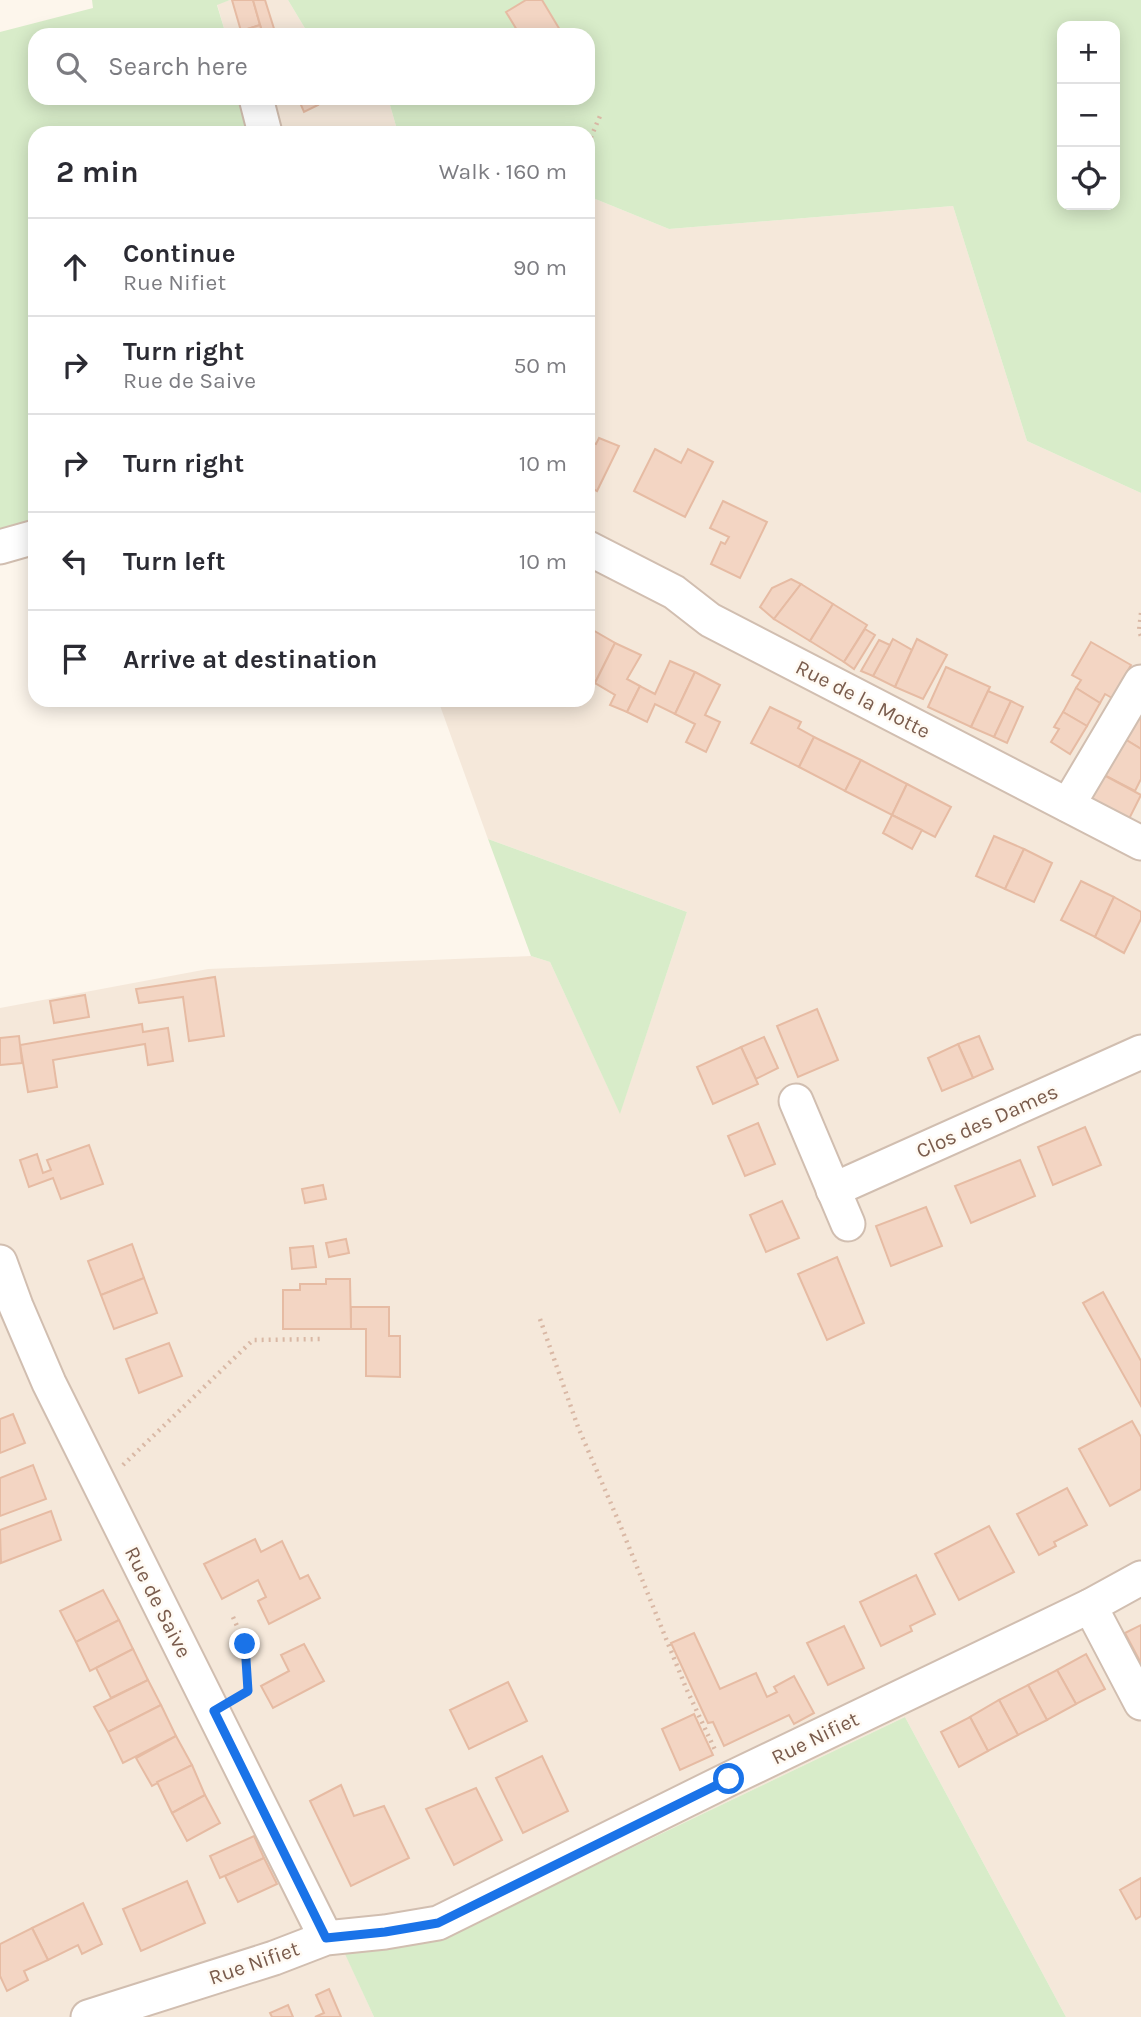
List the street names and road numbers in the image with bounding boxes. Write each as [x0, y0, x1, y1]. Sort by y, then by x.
street label: Rue de la Motte [792, 655, 934, 743]
street label: Clos des Dames [913, 1079, 1061, 1163]
street label: Rue de Saive [120, 1542, 196, 1662]
street label: Rue Nifiet [767, 1707, 863, 1769]
street label: Rue Nifiet [206, 1936, 302, 1990]

